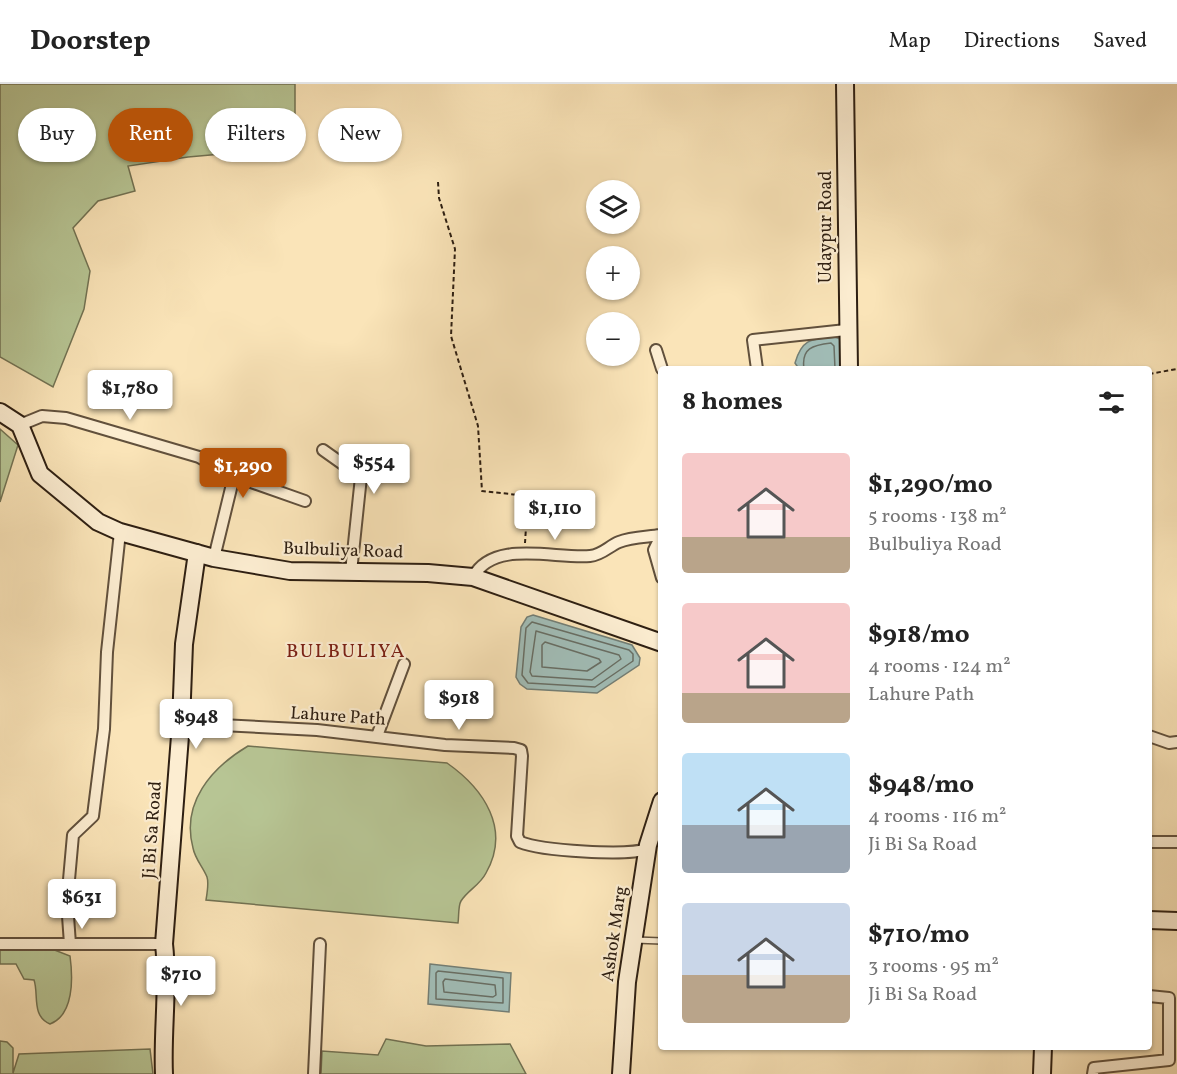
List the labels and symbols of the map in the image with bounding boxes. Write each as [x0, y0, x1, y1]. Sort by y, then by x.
street label: Udaypur Road [814, 171, 839, 283]
pin: $1,780 [81, 370, 179, 421]
pin: $554 [338, 444, 410, 495]
pin: $1,290 [194, 448, 292, 499]
pin: $1,110 [506, 490, 604, 541]
street label: Bulbuliya Road [282, 536, 404, 566]
district label: BULBULIYA [286, 638, 406, 666]
pin: $918 [423, 680, 495, 731]
pin: $948 [160, 699, 232, 750]
street label: Lahure Path [289, 701, 387, 733]
street label: Ji Bi Sa Road [137, 780, 169, 880]
pin: $631 [46, 879, 118, 930]
street label: Ashok Marg [596, 885, 634, 983]
pin: $710 [145, 956, 217, 1007]

